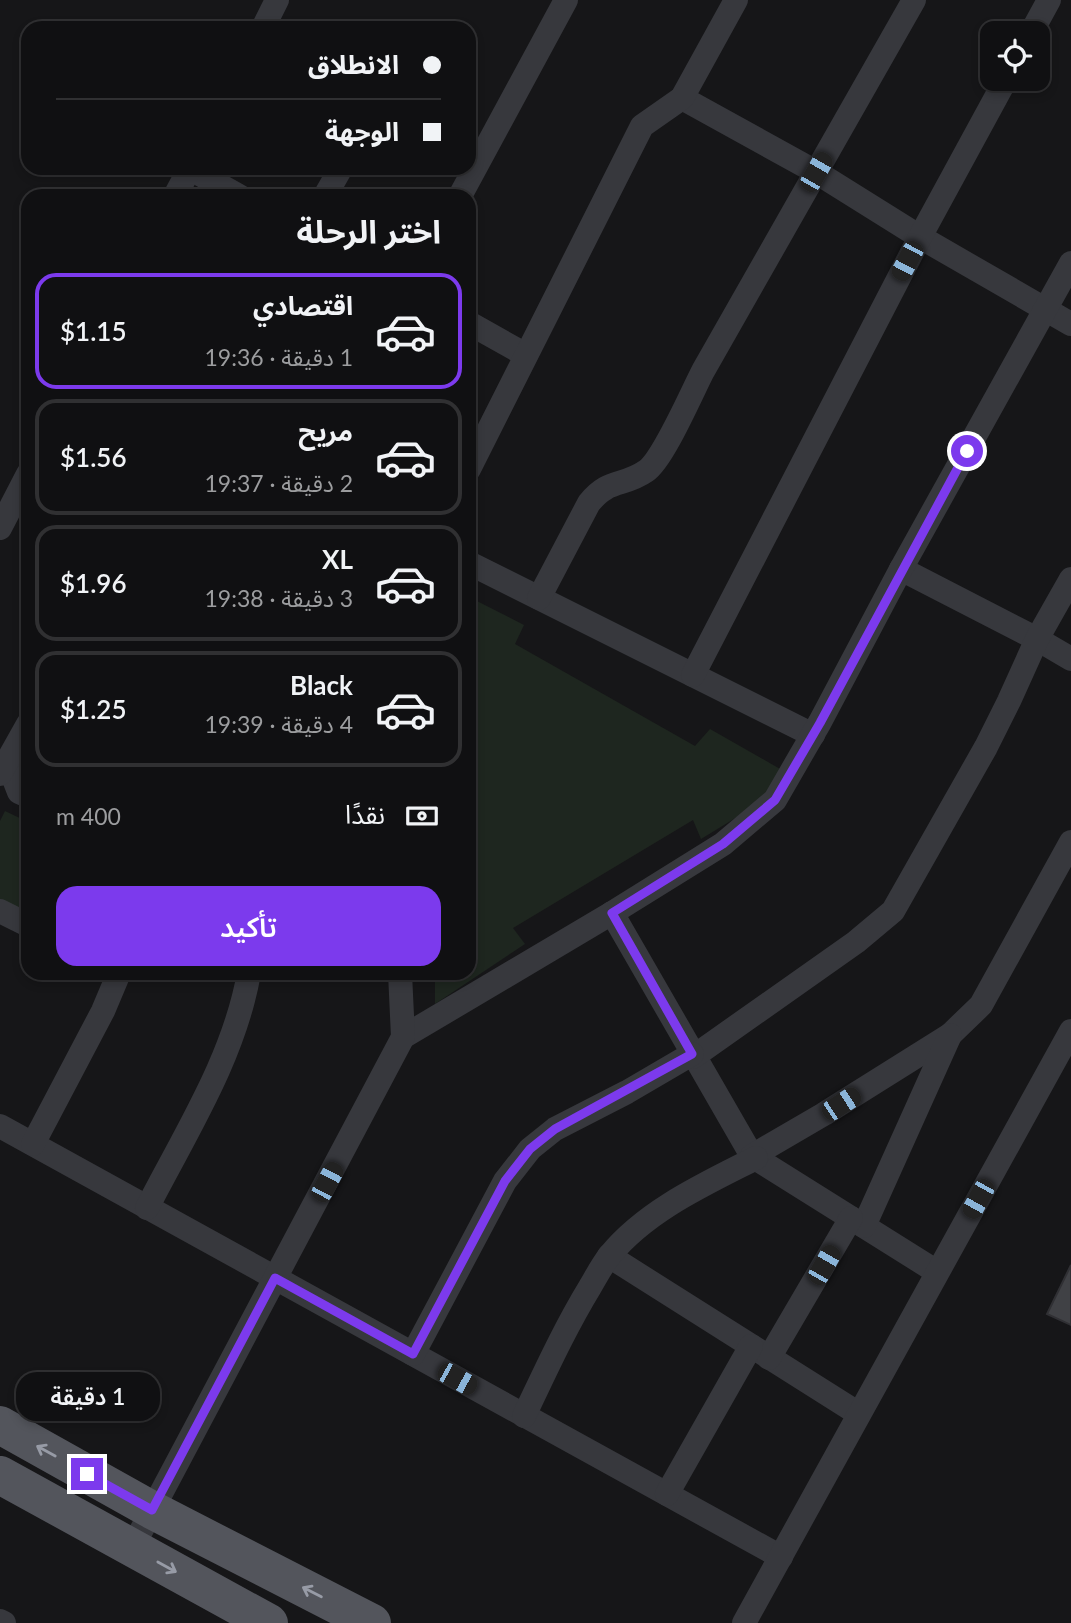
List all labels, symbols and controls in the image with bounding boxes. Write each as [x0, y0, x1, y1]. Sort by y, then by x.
map controls [980, 21, 1050, 91]
button: locate [980, 21, 1050, 91]
text: الانطلاق [308, 48, 399, 80]
text: الوجهة [325, 115, 399, 147]
car [797, 149, 836, 195]
text: اختر الرحلة [297, 211, 441, 250]
car [888, 238, 927, 284]
text: اقتصادي [253, 289, 353, 321]
icon: car [374, 300, 437, 363]
text: $1.15 [60, 315, 126, 347]
text: 1 دقيقة · 19:36 [205, 343, 353, 371]
text: مريح [298, 415, 353, 447]
icon: car [374, 426, 437, 489]
route start [951, 435, 983, 467]
text: $1.56 [60, 441, 126, 473]
text: 2 دقيقة · 19:37 [205, 469, 353, 497]
text: XL [322, 543, 353, 575]
icon: car [374, 552, 437, 615]
text: $1.96 [60, 567, 126, 599]
text: 3 دقيقة · 19:38 [205, 584, 353, 612]
text: Black [290, 669, 353, 701]
icon: car [374, 678, 437, 741]
text: $1.25 [60, 693, 126, 725]
text: 4 دقيقة · 19:39 [205, 710, 353, 738]
icon: cash [403, 797, 441, 835]
text: نقدًا [345, 798, 385, 830]
text: 400 m [56, 802, 121, 830]
button: تأكيد [56, 886, 441, 966]
car [818, 1084, 865, 1124]
car [308, 1159, 347, 1205]
car [959, 1176, 998, 1222]
car [805, 1242, 844, 1288]
car [434, 1360, 481, 1398]
callout: 1 دقيقة [15, 1372, 159, 1422]
text: 1 دقيقة [51, 1382, 125, 1410]
one-way arrow [36, 1444, 57, 1457]
route end [71, 1458, 103, 1490]
one-way arrow [156, 1561, 177, 1574]
one-way arrow [302, 1584, 322, 1598]

